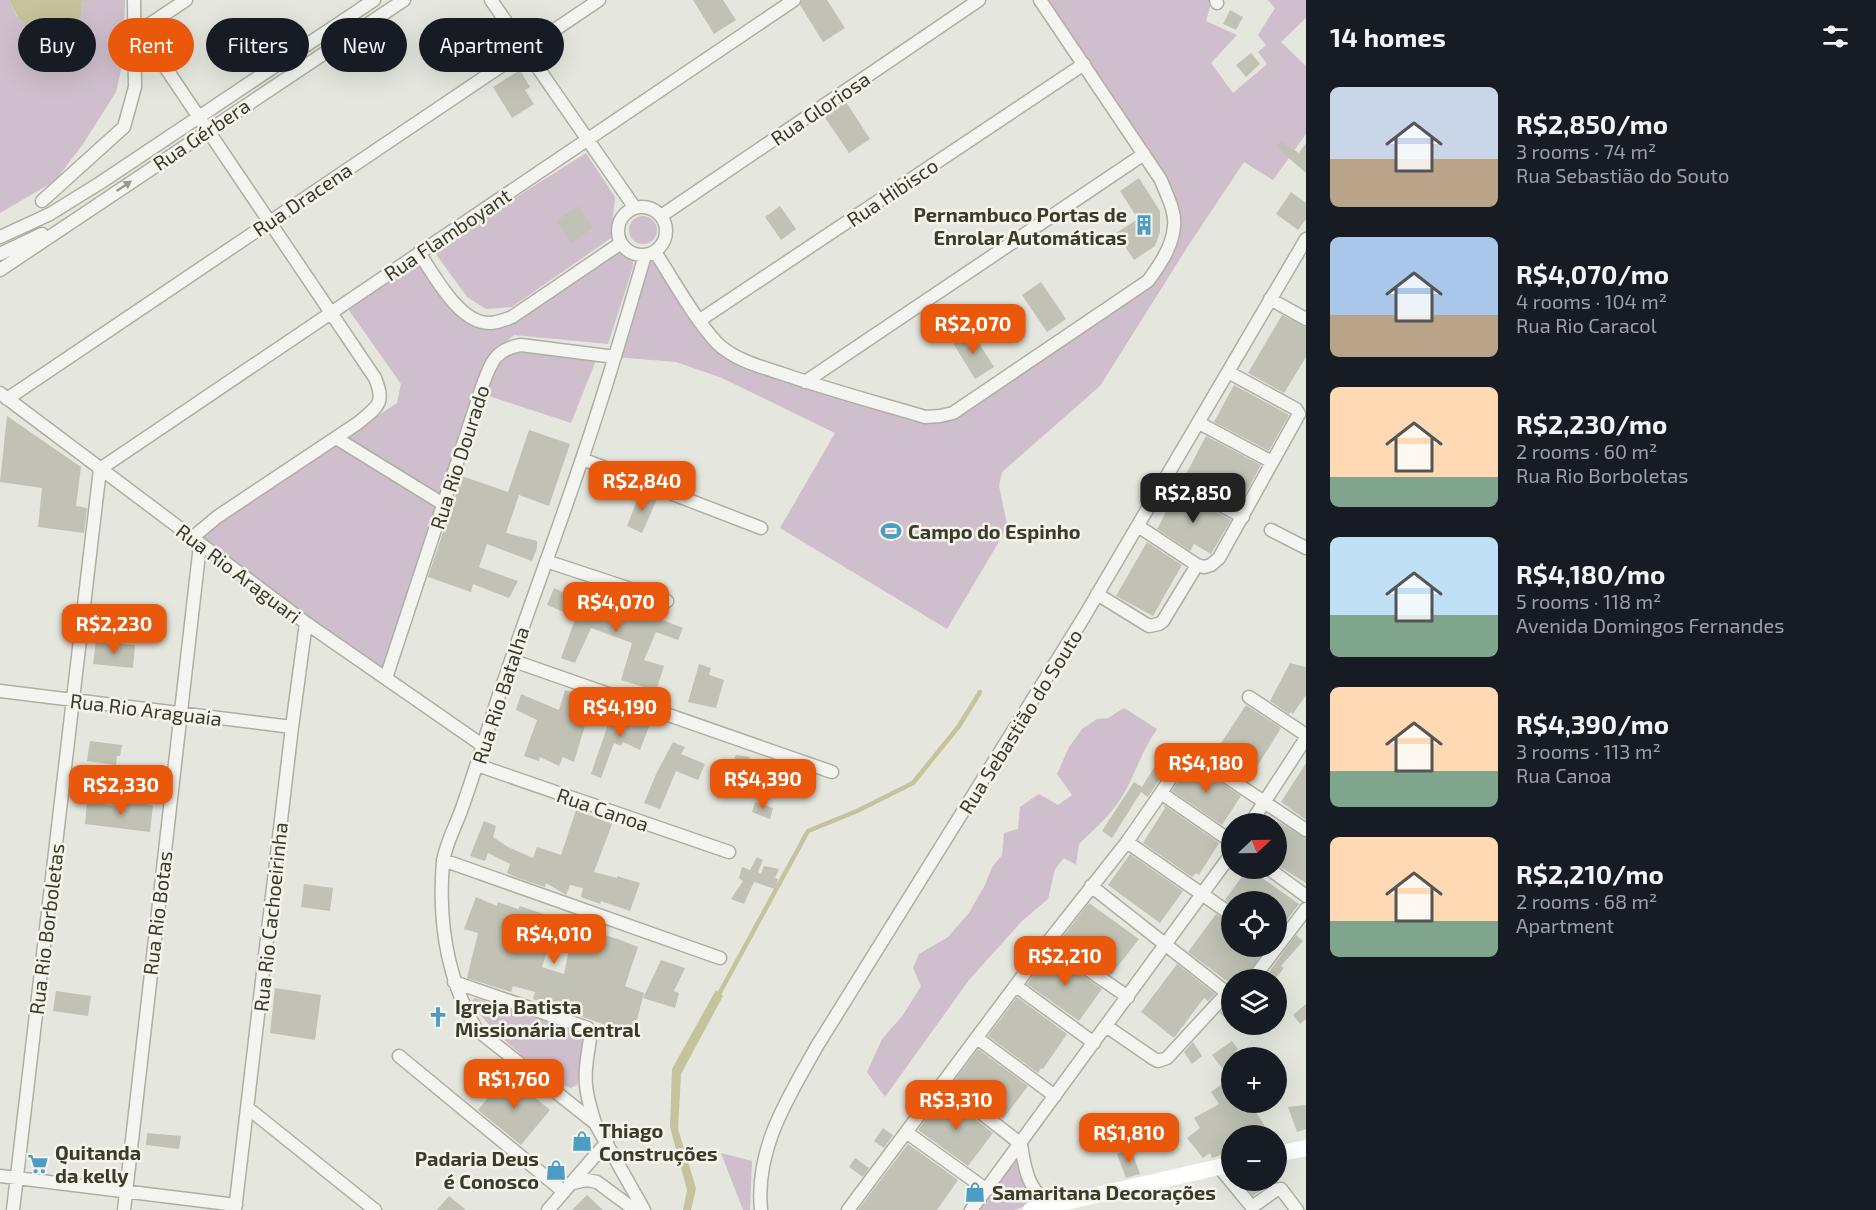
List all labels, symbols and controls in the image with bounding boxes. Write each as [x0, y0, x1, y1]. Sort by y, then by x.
chip: Buy [18, 18, 96, 72]
chip: Rent [108, 18, 194, 72]
chip: Filters [206, 18, 309, 72]
chip: New [321, 18, 407, 72]
chip: Apartment [419, 18, 564, 72]
icon: filters [1819, 20, 1852, 53]
text: 14 homes [1330, 21, 1446, 52]
street label: Rua Gloriosa [766, 66, 874, 150]
street label: Rua Gérbera [148, 93, 254, 175]
text: R$2,850/mo [1516, 108, 1668, 139]
icon: home [1378, 111, 1450, 183]
text: 3 rooms · 74 m² [1516, 139, 1656, 163]
street label: Rua Hibisco [842, 153, 942, 231]
street label: Rua Dracena [248, 157, 356, 241]
text: Rua Sebastião do Souto [1516, 163, 1729, 187]
one-way arrow [116, 180, 133, 191]
street label: Rua Flamboyant [379, 183, 515, 285]
place label: Pernambuco Portas de Enrolar Automáticas [914, 202, 1127, 249]
building icon: Pernambuco Portas de Enrolar Automáticas [1132, 213, 1156, 237]
text: R$4,070/mo [1516, 258, 1669, 289]
icon: home [1378, 261, 1450, 333]
text: 4 rooms · 104 m² [1516, 289, 1667, 313]
pin: R$2,070 [918, 304, 1028, 355]
text: R$2,070 [935, 311, 1011, 335]
text: Rua Rio Caracol [1516, 313, 1657, 337]
street label: Rua Rio Dourado [424, 382, 494, 532]
text: R$2,230/mo [1516, 408, 1667, 439]
icon: home [1378, 411, 1450, 483]
text: 2 rooms · 60 m² [1516, 439, 1657, 463]
pin: R$2,840 [587, 461, 697, 512]
text: Rua Rio Borboletas [1516, 463, 1688, 487]
text: R$2,840 [603, 468, 681, 492]
pin: R$2,850 [1138, 473, 1248, 524]
text: R$2,850 [1154, 480, 1232, 504]
street label: Rua Rio Araguari [172, 518, 306, 628]
sports icon: Campo do Espinho [879, 519, 903, 543]
place label: Campo do Espinho [908, 519, 1081, 543]
text: R$4,180/mo [1516, 558, 1665, 589]
icon: home [1378, 561, 1450, 633]
pin: R$4,070 [561, 582, 671, 633]
text: R$4,070 [577, 589, 655, 613]
text: 5 rooms · 118 m² [1516, 589, 1661, 613]
pin: R$2,230 [59, 604, 169, 655]
text: R$2,230 [76, 611, 152, 635]
text: Avenida Domingos Fernandes [1516, 613, 1784, 637]
street label: Rua Rio Batalha [467, 623, 533, 767]
street label: Rua Sebastião do Souto [953, 624, 1087, 818]
pin: R$4,190 [565, 687, 675, 738]
street label: Rua Rio Araguaia [69, 688, 223, 730]
text: R$4,190 [583, 694, 657, 718]
text: R$4,390/mo [1516, 708, 1669, 739]
icon: home [1378, 711, 1450, 783]
text: 3 rooms · 113 m² [1516, 739, 1661, 763]
pin: R$4,180 [1151, 743, 1261, 794]
text: R$4,180 [1169, 750, 1243, 774]
pin: R$4,390 [708, 759, 818, 810]
text: Rua Canoa [1516, 763, 1612, 787]
pin: R$2,330 [66, 765, 176, 816]
text: R$4,390 [724, 766, 802, 790]
text: R$2,330 [83, 772, 159, 796]
street label: Rua Canoa [554, 782, 652, 836]
north arrow [1221, 813, 1287, 879]
map controls [1221, 813, 1287, 1191]
street label: Rua Rio Cachoeirinha [248, 821, 292, 1013]
street label: Rua Rio Borboletas [24, 842, 68, 1016]
street label: Rua Rio Botas [137, 850, 177, 976]
text: R$2,210/mo [1516, 858, 1664, 889]
icon: home [1378, 861, 1450, 933]
text: 2 rooms · 68 m² [1516, 889, 1657, 913]
button: locate [1221, 891, 1287, 957]
text: Apartment [1516, 913, 1614, 937]
pin: R$4,010 [499, 914, 609, 965]
text: R$4,010 [516, 921, 592, 945]
pin: R$2,210 [1010, 936, 1120, 987]
text: R$2,210 [1028, 943, 1102, 967]
button: layers [1221, 969, 1287, 1035]
place label: Igreja Batista Missionária Central [455, 994, 641, 1041]
church icon: Igreja Batista Missionária Central [426, 1005, 450, 1029]
button: + [1221, 1047, 1287, 1113]
pin: R$1,760 [459, 1059, 569, 1110]
text: R$1,760 [478, 1066, 550, 1090]
pin: R$3,310 [901, 1080, 1011, 1131]
text: R$3,310 [919, 1087, 993, 1111]
pin: R$1,810 [1074, 1113, 1184, 1164]
place label: Thiago Construções [599, 1118, 718, 1166]
text: R$1,810 [1093, 1120, 1165, 1144]
button: − [1221, 1125, 1287, 1191]
shop icon: Thiago Construções [570, 1129, 594, 1153]
place label: Quitanda da kelly [55, 1140, 141, 1188]
place label: Padaria Deus é Conosco [415, 1146, 539, 1193]
supermarket icon: Quitanda da kelly [26, 1152, 50, 1176]
shop icon: Padaria Deus é Conosco [544, 1158, 568, 1182]
shop icon: Samaritana Decorações [963, 1180, 987, 1204]
place label: Samaritana Decorações [992, 1180, 1216, 1205]

